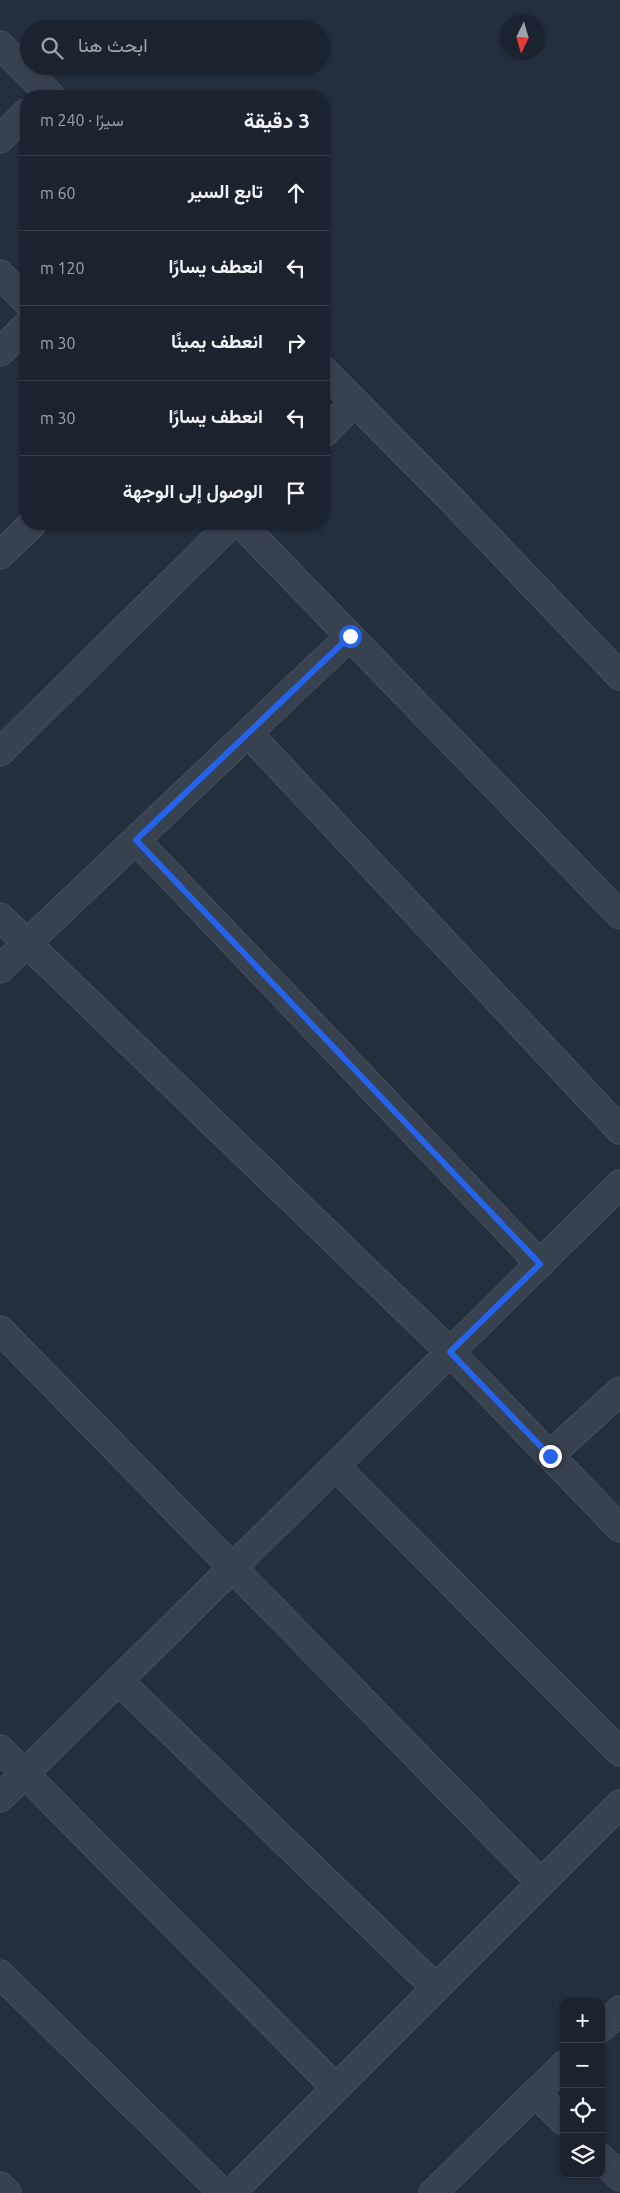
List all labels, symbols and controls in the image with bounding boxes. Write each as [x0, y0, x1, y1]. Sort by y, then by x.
north arrow [500, 15, 545, 60]
search box [20, 20, 330, 75]
icon: search [38, 34, 66, 62]
text: ابحث هنا [78, 34, 148, 56]
text: 3 دقيقة [244, 108, 310, 132]
text: سيرًا · 240 m [40, 111, 124, 129]
icon: ahead [282, 179, 310, 207]
text: تابع السير [188, 180, 263, 202]
text: 60 m [40, 184, 76, 202]
icon: left [282, 254, 310, 282]
text: انعطف يسارًا [169, 255, 263, 277]
text: 120 m [40, 259, 85, 277]
icon: right [282, 329, 310, 357]
text: انعطف يمينًا [171, 330, 263, 352]
text: 30 m [40, 334, 76, 352]
icon: left [282, 404, 310, 432]
text: انعطف يسارًا [169, 405, 263, 427]
text: 30 m [40, 409, 76, 427]
icon: arrive [282, 479, 310, 507]
text: الوصول إلى الوجهة [123, 480, 263, 502]
route start [339, 625, 362, 648]
route end [539, 1445, 562, 1468]
map controls [560, 1998, 605, 2178]
button: + [560, 1998, 605, 2043]
button: − [560, 2043, 605, 2088]
button: locate [560, 2088, 605, 2133]
button: layers [560, 2133, 605, 2178]

